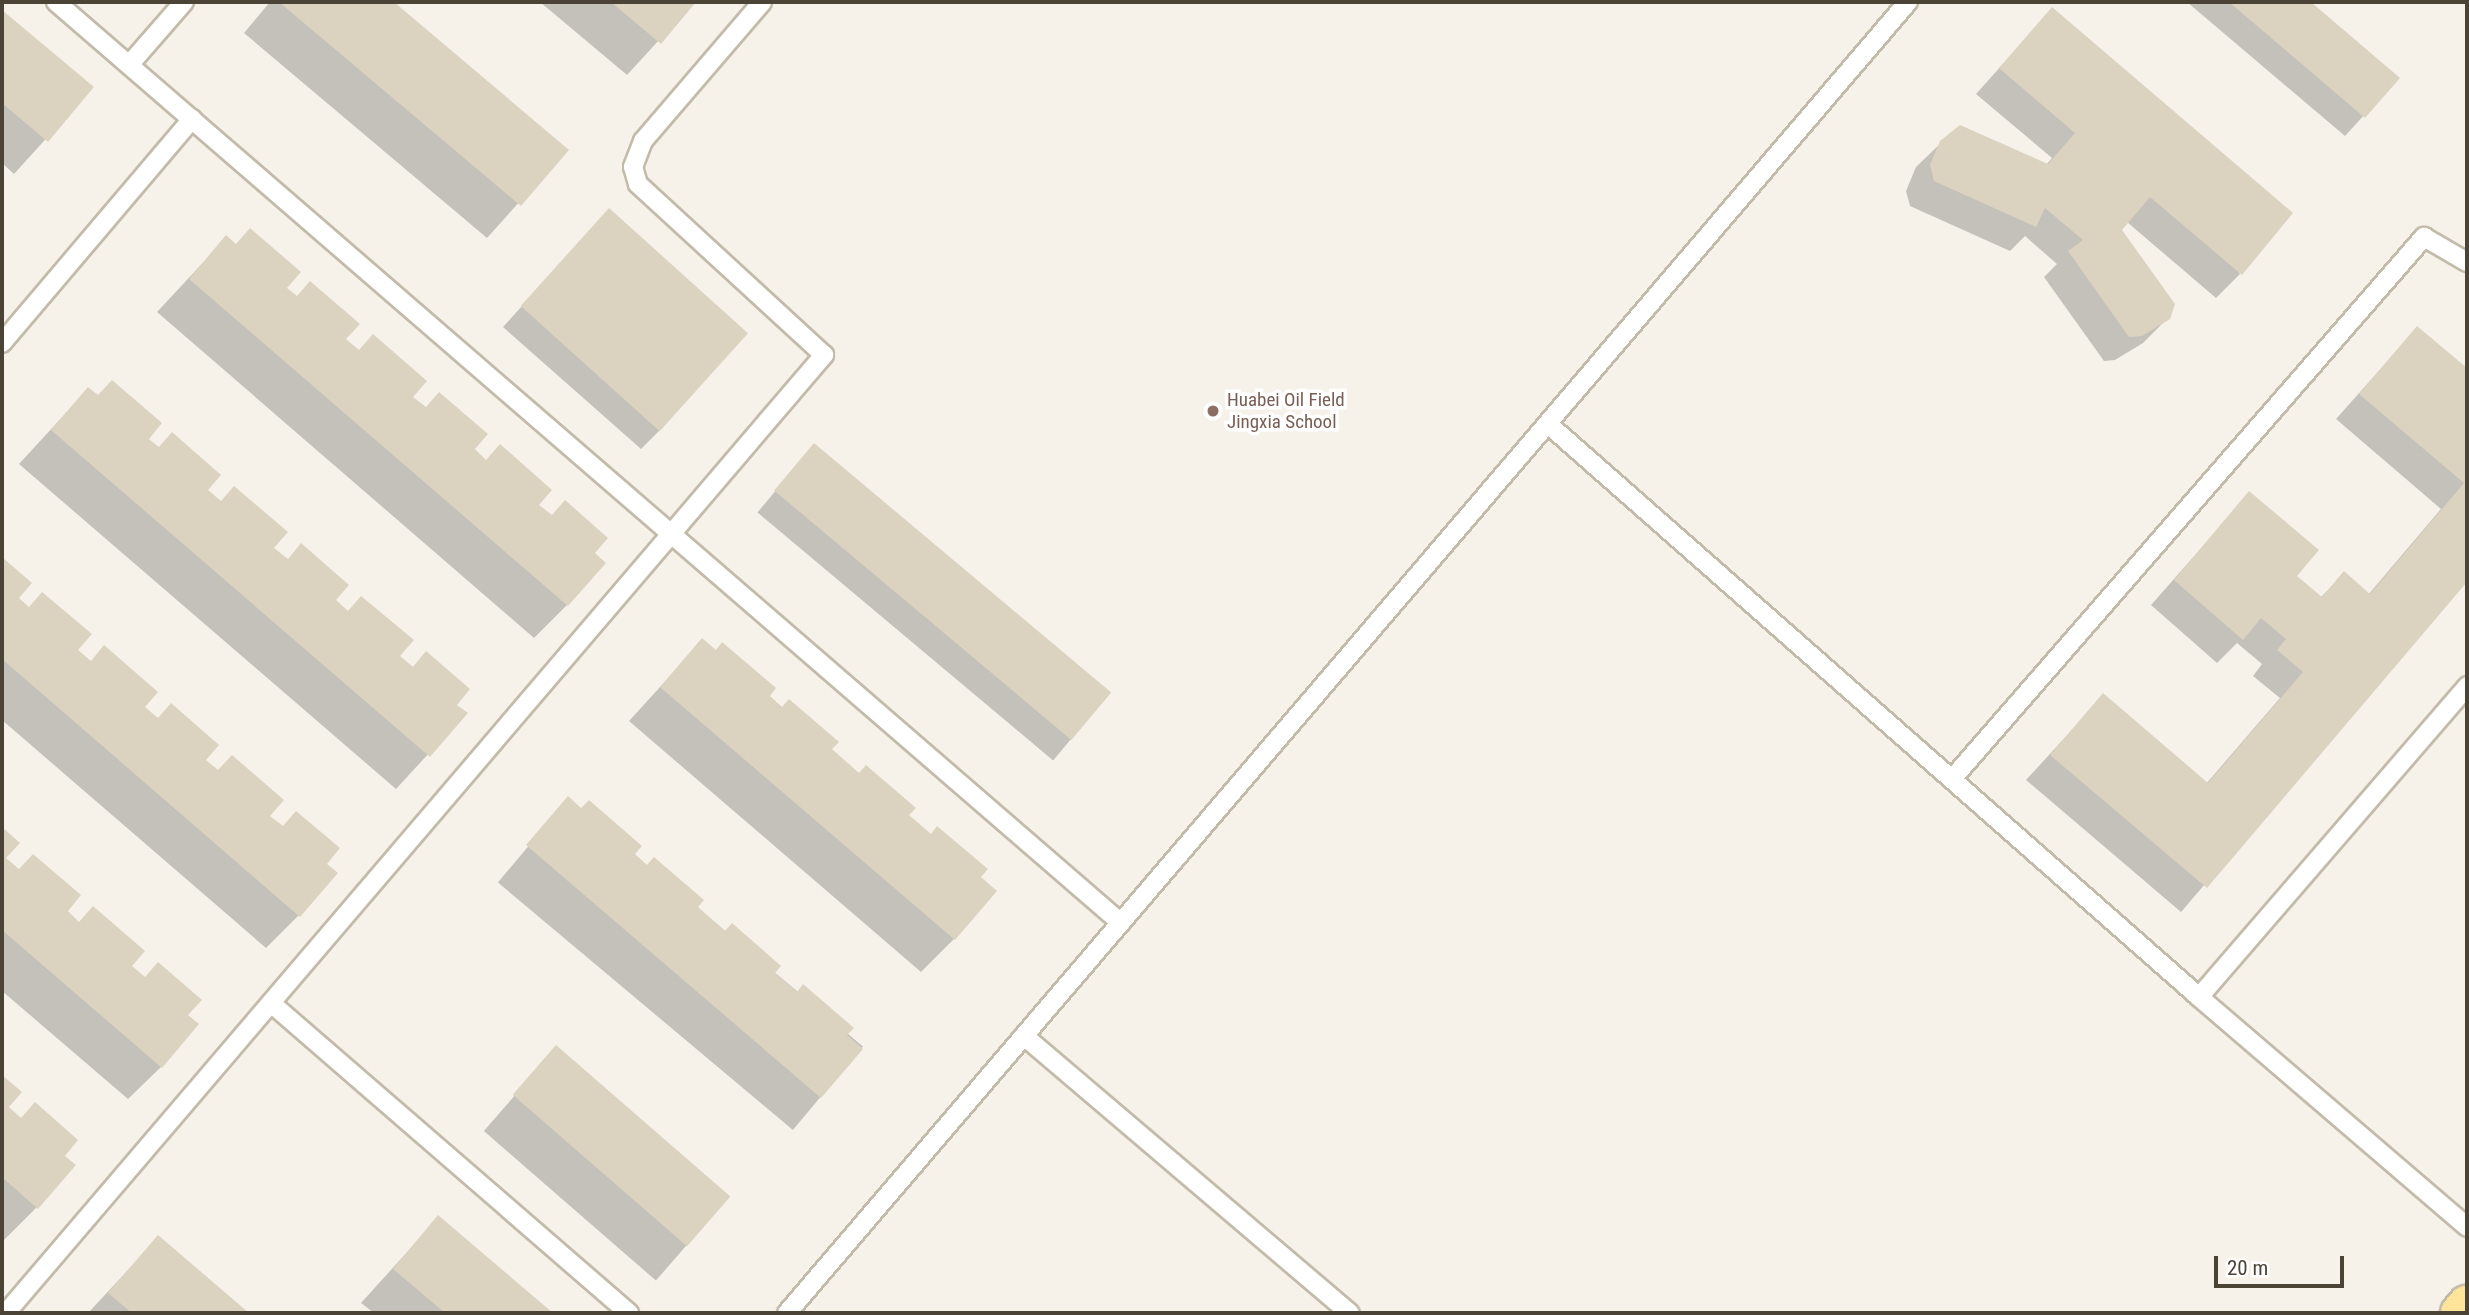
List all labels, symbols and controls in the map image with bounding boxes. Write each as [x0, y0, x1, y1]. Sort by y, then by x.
place label: Huabei Oil Field Jingxia School [1227, 389, 1345, 433]
marker: Huabei Oil Field Jingxia School [1205, 403, 1221, 419]
scale bar [2217, 1242, 2346, 1286]
text: 20 m [2227, 1256, 2268, 1280]

